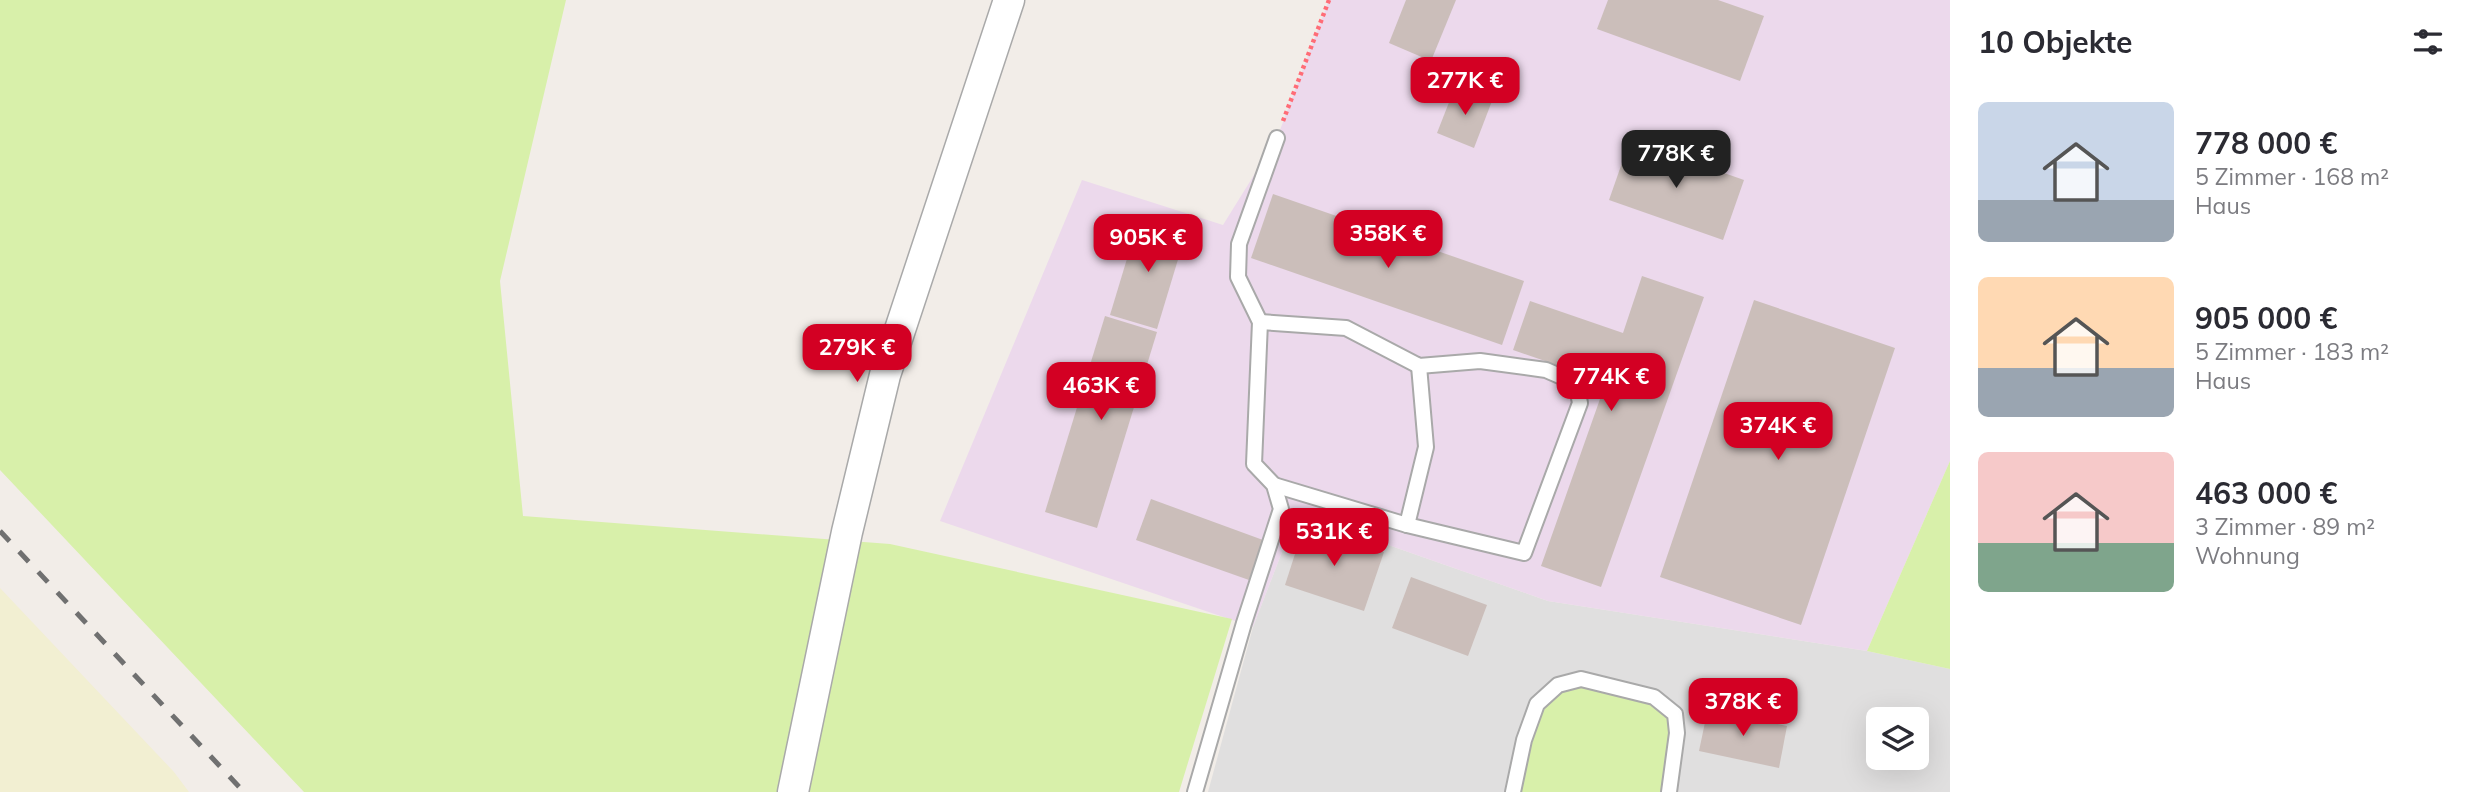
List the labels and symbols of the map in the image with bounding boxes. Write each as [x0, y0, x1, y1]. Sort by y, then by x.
pin: 277K € [1408, 58, 1522, 117]
pin: 778K € [1619, 130, 1733, 190]
pin: 358K € [1331, 210, 1445, 270]
pin: 905K € [1091, 215, 1205, 274]
pin: 279K € [800, 324, 914, 384]
pin: 774K € [1554, 354, 1668, 413]
pin: 463K € [1044, 362, 1158, 422]
pin: 374K € [1721, 402, 1835, 462]
pin: 531K € [1277, 508, 1391, 568]
pin: 378K € [1686, 678, 1800, 738]

